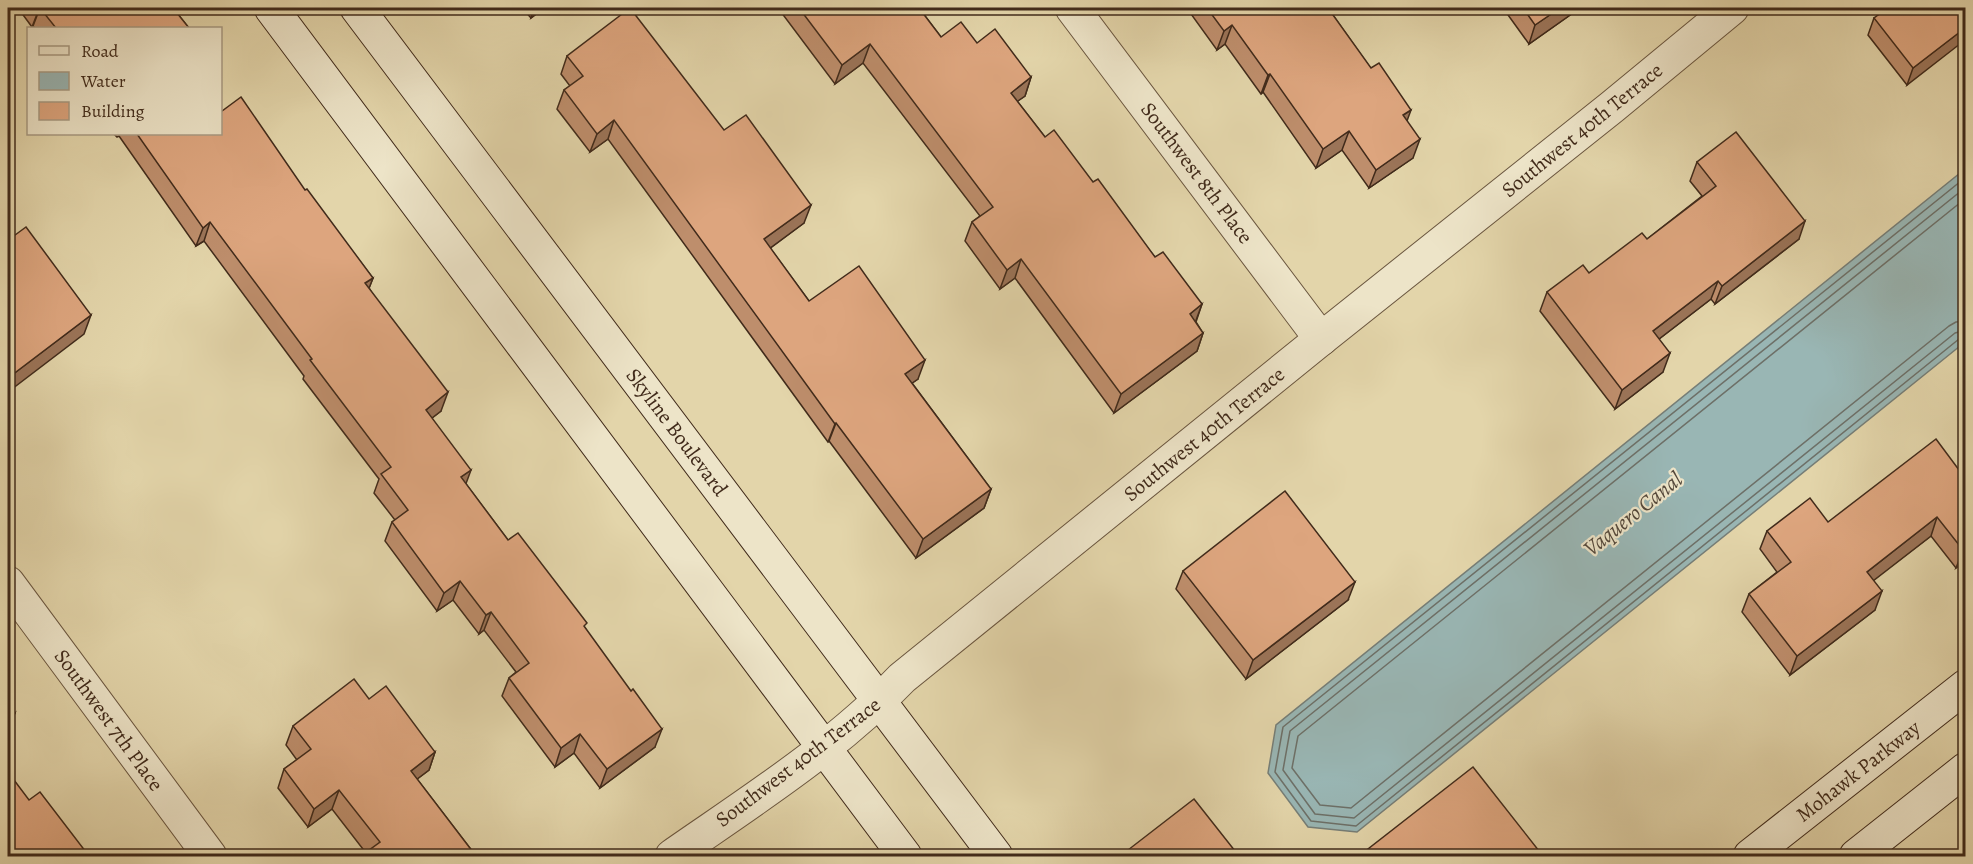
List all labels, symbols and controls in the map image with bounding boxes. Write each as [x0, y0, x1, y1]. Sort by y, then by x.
legend [27, 27, 222, 135]
text: Road [81, 39, 119, 63]
street label: Southwest 40th Terrace [1495, 56, 1669, 204]
text: Water [80, 69, 126, 93]
street label: Southwest 8th Place [1134, 96, 1260, 250]
text: Building [81, 99, 145, 123]
street label: Southwest 40th Terrace [1117, 360, 1291, 508]
street label: Skyline Boulevard [620, 362, 735, 502]
water label: Vaquero Canal [1577, 465, 1689, 563]
street label: Southwest 7th Place [48, 643, 170, 797]
street label: Southwest 40th Terrace [710, 691, 886, 833]
street label: Mohawk Parkway [1790, 713, 1926, 828]

